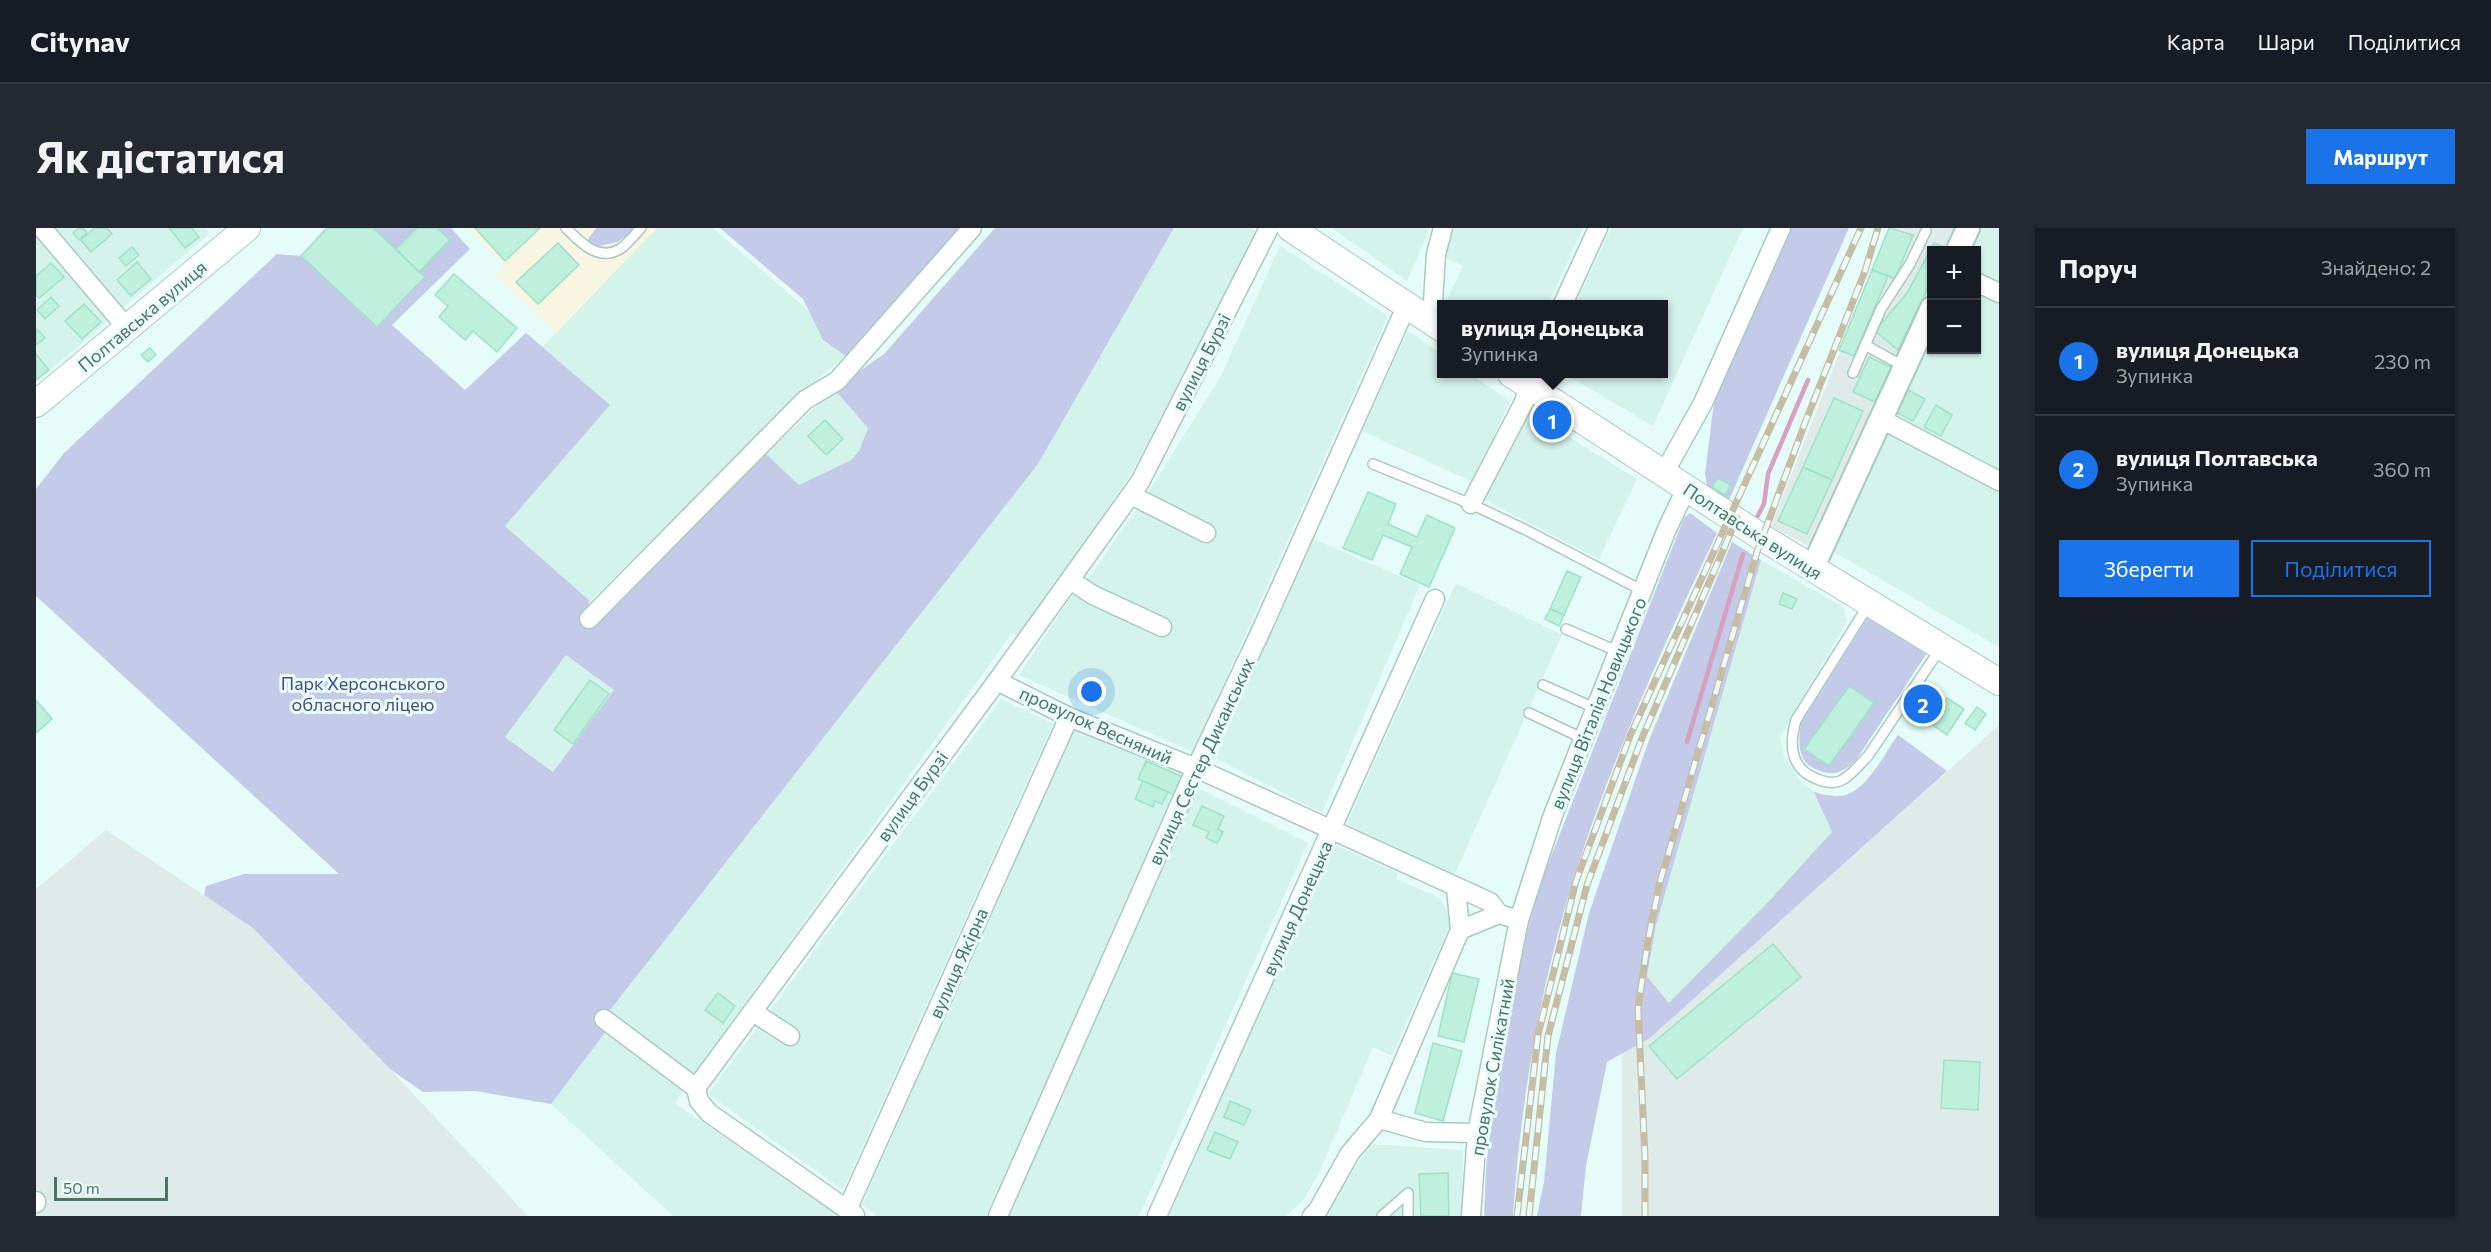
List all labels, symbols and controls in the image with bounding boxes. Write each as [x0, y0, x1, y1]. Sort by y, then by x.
text: Citynav [30, 24, 130, 58]
text: Карта [2167, 29, 2225, 54]
text: Шари [2258, 29, 2315, 54]
text: Поділитися [2348, 29, 2461, 54]
button: Маршрут [2306, 129, 2455, 184]
text: Як дістатися [36, 130, 285, 182]
map controls [1927, 246, 1981, 354]
button: + [1927, 246, 1981, 300]
text: Поруч [2059, 252, 2137, 283]
text: Знайдено: 2 [2321, 255, 2431, 279]
street label: Полтавська вулиця [73, 256, 211, 376]
popup [1437, 300, 1668, 378]
button: − [1927, 300, 1981, 354]
street label: вулиця Бурзі [1167, 310, 1235, 414]
text: вулиця Донецька [1461, 314, 1644, 341]
text: вулиця Донецька [2116, 336, 2299, 363]
text: Зупинка [1461, 341, 1538, 365]
text: 1 [2074, 349, 2083, 373]
text: 230 m [2374, 349, 2431, 373]
text: Зупинка [2116, 363, 2193, 387]
pin: 1 [1532, 398, 1572, 442]
text: вулиця Полтавська [2116, 444, 2318, 471]
text: 2 [2073, 457, 2084, 481]
text: 360 m [2373, 457, 2431, 481]
text: Зупинка [2116, 471, 2193, 495]
street label: Полтавська вулиця [1679, 478, 1827, 584]
button: Зберегти [2059, 540, 2239, 597]
button: Поділитися [2251, 540, 2431, 597]
street label: вулиця Віталія Новицького [1545, 594, 1651, 812]
street label: вулиця Сестер Диканських [1143, 653, 1259, 868]
park label: Парк Херсонського обласного ліцею [281, 672, 445, 715]
your location [1077, 677, 1106, 706]
street label: провулок Весняний [1016, 681, 1176, 769]
pin: 2 [1904, 682, 1942, 726]
street label: вулиця Бурзі [872, 747, 952, 845]
street label: вулиця Донецька [1257, 837, 1337, 979]
street label: вулиця Якірна [924, 904, 992, 1022]
street label: провулок Силікатний [1466, 976, 1518, 1158]
scale bar [54, 1174, 168, 1202]
text: 50 m [63, 1178, 100, 1197]

